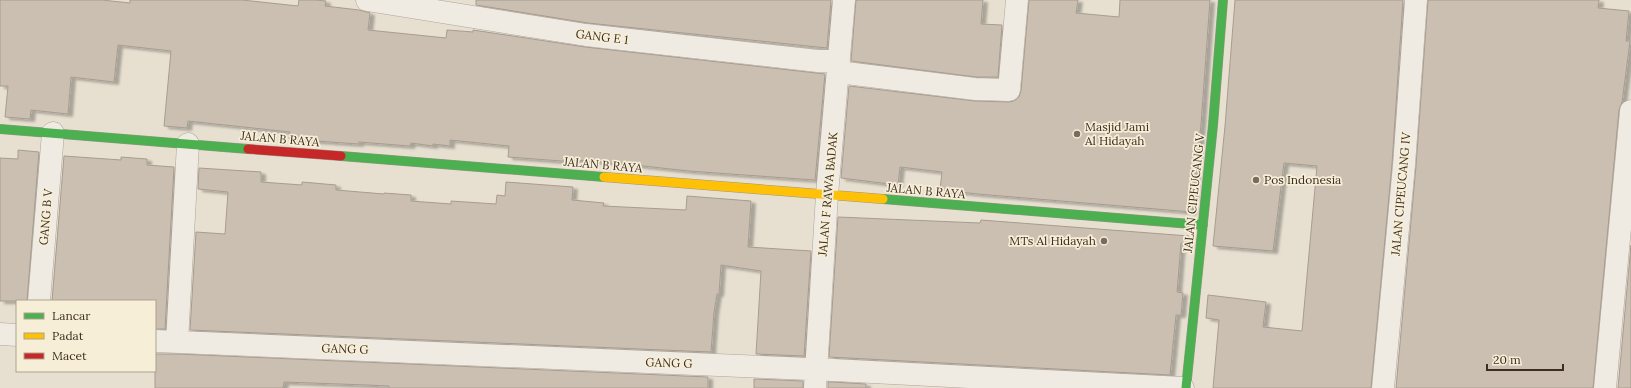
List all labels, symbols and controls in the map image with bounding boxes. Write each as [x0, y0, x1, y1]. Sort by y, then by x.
street label: GANG E 1 [575, 26, 629, 47]
place label: Masjid Jami Al Hidayah [1084, 119, 1149, 148]
street label: JALAN B RAYA [239, 127, 321, 149]
marker: Masjid Jami Al Hidayah [1072, 129, 1082, 139]
street label: JALAN F RAWA BADAK [815, 130, 840, 258]
street label: JALAN CIPEUCANG IV [1388, 131, 1413, 257]
street label: JALAN CIPEUCANG V [1180, 132, 1207, 254]
street label: JALAN B RAYA [562, 153, 644, 175]
place label: Pos Indonesia [1264, 172, 1341, 187]
marker: Pos Indonesia [1251, 175, 1261, 185]
street label: JALAN B RAYA [885, 179, 967, 201]
street label: GANG B V [36, 187, 56, 246]
place label: MTs Al Hidayah [1009, 233, 1096, 248]
marker: MTs Al Hidayah [1099, 236, 1109, 246]
legend [16, 300, 156, 372]
text: Lancar [52, 308, 91, 323]
text: Padat [52, 328, 84, 343]
street label: GANG G [321, 340, 369, 357]
scale bar [1487, 346, 1563, 372]
text: Macet [52, 348, 87, 363]
text: 20 m [1493, 352, 1521, 367]
street label: GANG G [645, 354, 693, 371]

